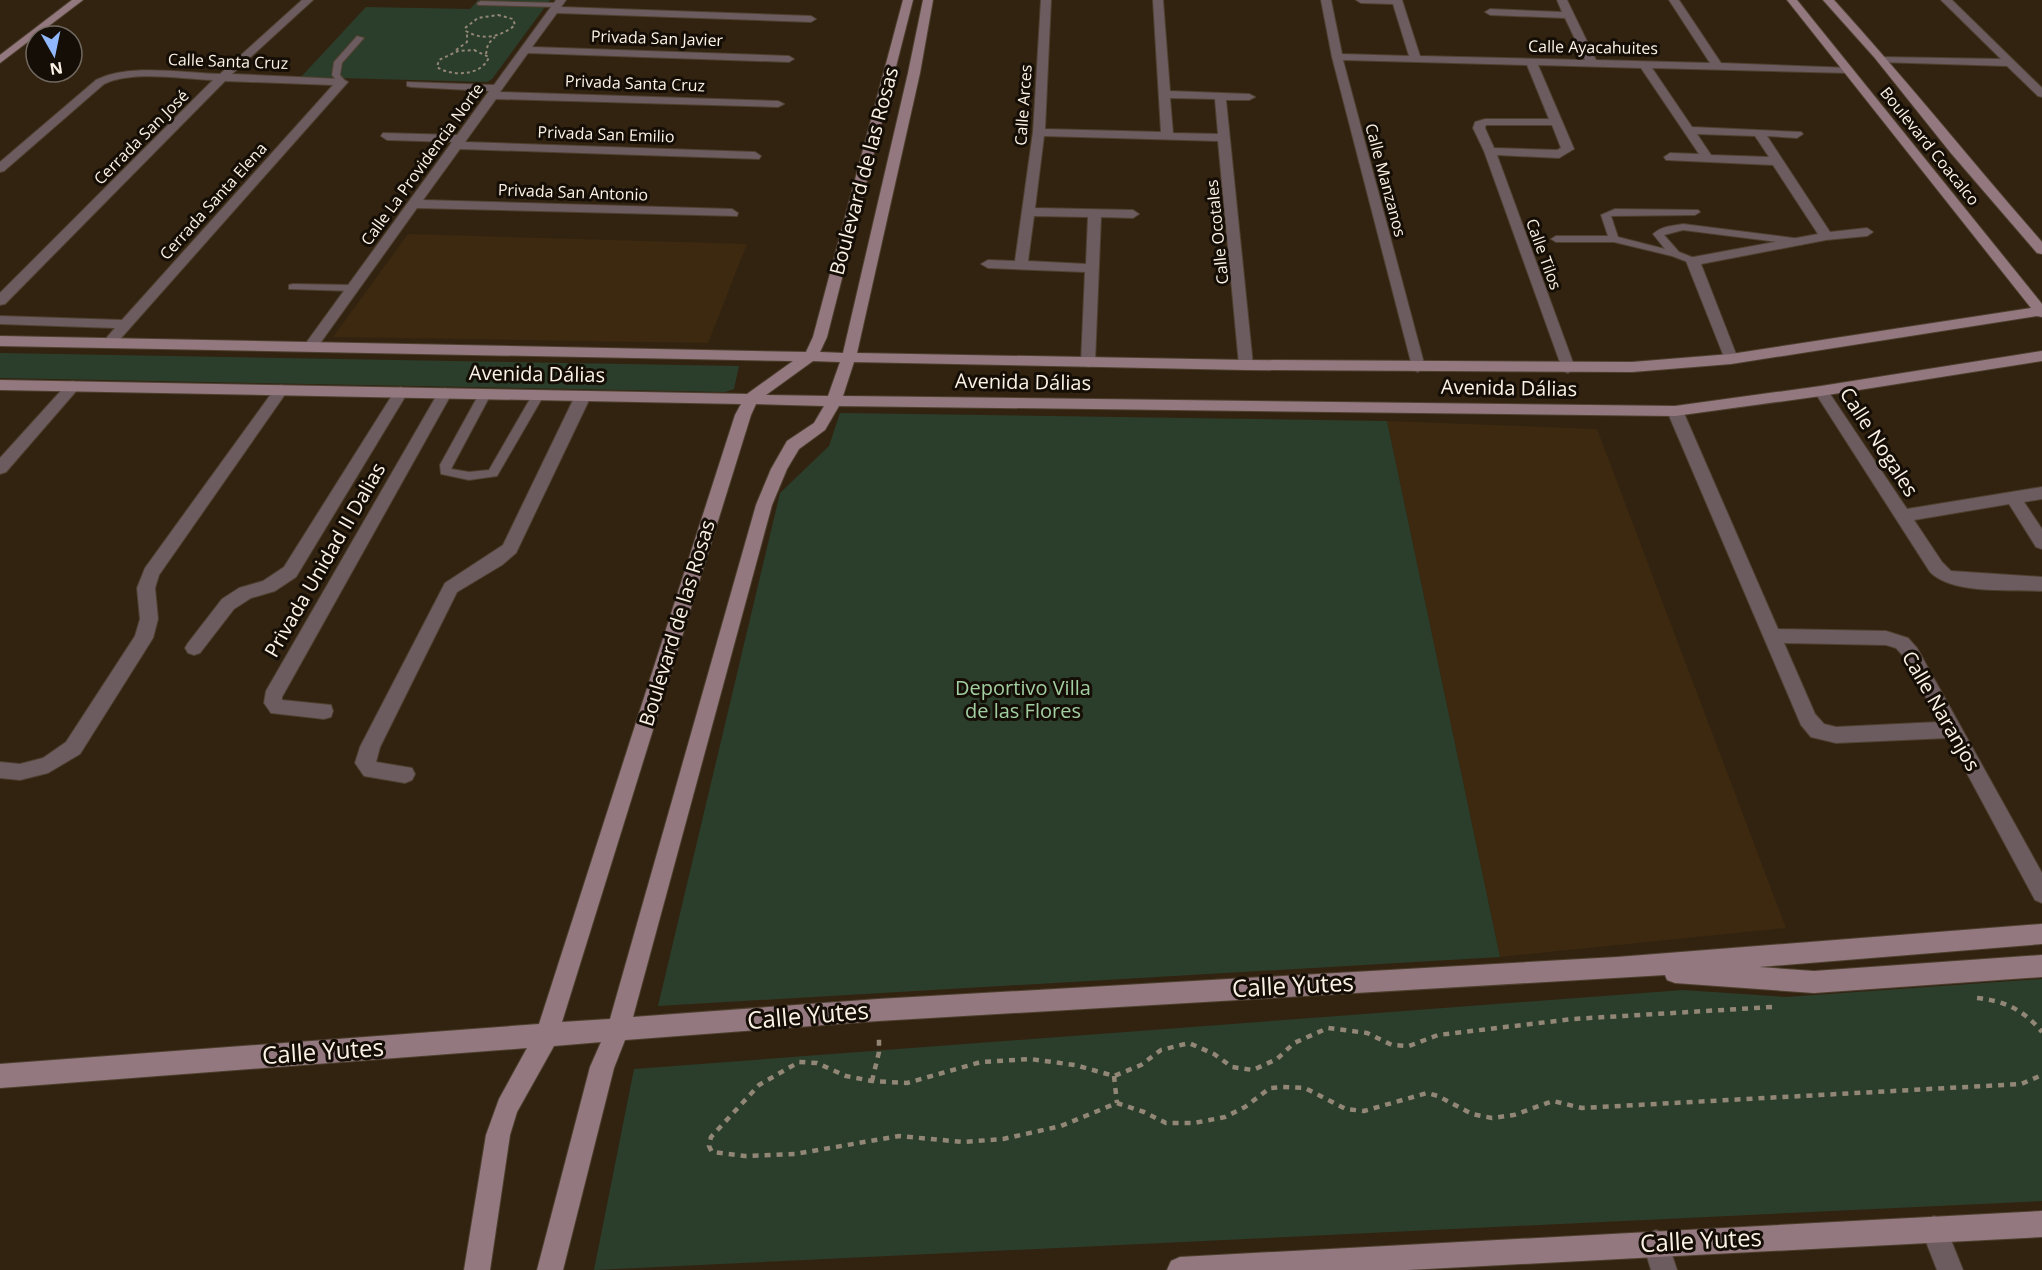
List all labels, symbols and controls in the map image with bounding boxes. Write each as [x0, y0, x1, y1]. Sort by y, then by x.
north arrow [24, 24, 84, 84]
street label: Privada San Javier [591, 25, 724, 51]
street label: Calle Ayacahuites [1528, 35, 1658, 59]
street label: Calle Santa Cruz [167, 48, 289, 74]
text: N [48, 57, 64, 81]
street label: Boulevard de las Rosas [823, 64, 904, 278]
street label: Calle Arces [1009, 64, 1037, 146]
street label: Privada Santa Cruz [565, 70, 705, 96]
street label: Calle La Providencia Norte [356, 78, 488, 250]
street label: Boulevard Coacalco [1875, 82, 1985, 210]
street label: Cerrada San José [89, 85, 193, 189]
street label: Privada San Emilio [537, 121, 675, 147]
street label: Calle Manzanos [1360, 121, 1412, 239]
street label: Cerrada Santa Elena [154, 138, 272, 264]
street label: Privada San Antonio [498, 178, 648, 206]
street label: Calle Ocotales [1201, 179, 1233, 285]
street label: Calle Tilos [1521, 215, 1567, 293]
street label: Avenida Dálias [469, 359, 605, 388]
street label: Avenida Dálias [955, 367, 1091, 396]
street label: Avenida Dálias [1441, 373, 1577, 402]
street label: Calle Nogales [1834, 382, 1925, 502]
street label: Privada Unidad II Dalias [258, 458, 391, 662]
street label: Boulevard de las Rosas [632, 516, 721, 729]
street label: Calle Naranjos [1896, 646, 1987, 776]
park label: Deportivo Villa de las Flores [955, 674, 1091, 724]
street label: Calle Yutes [1231, 965, 1355, 1004]
street label: Calle Yutes [746, 993, 870, 1036]
street label: Calle Yutes [261, 1030, 385, 1071]
street label: Calle Yutes [1639, 1220, 1763, 1259]

